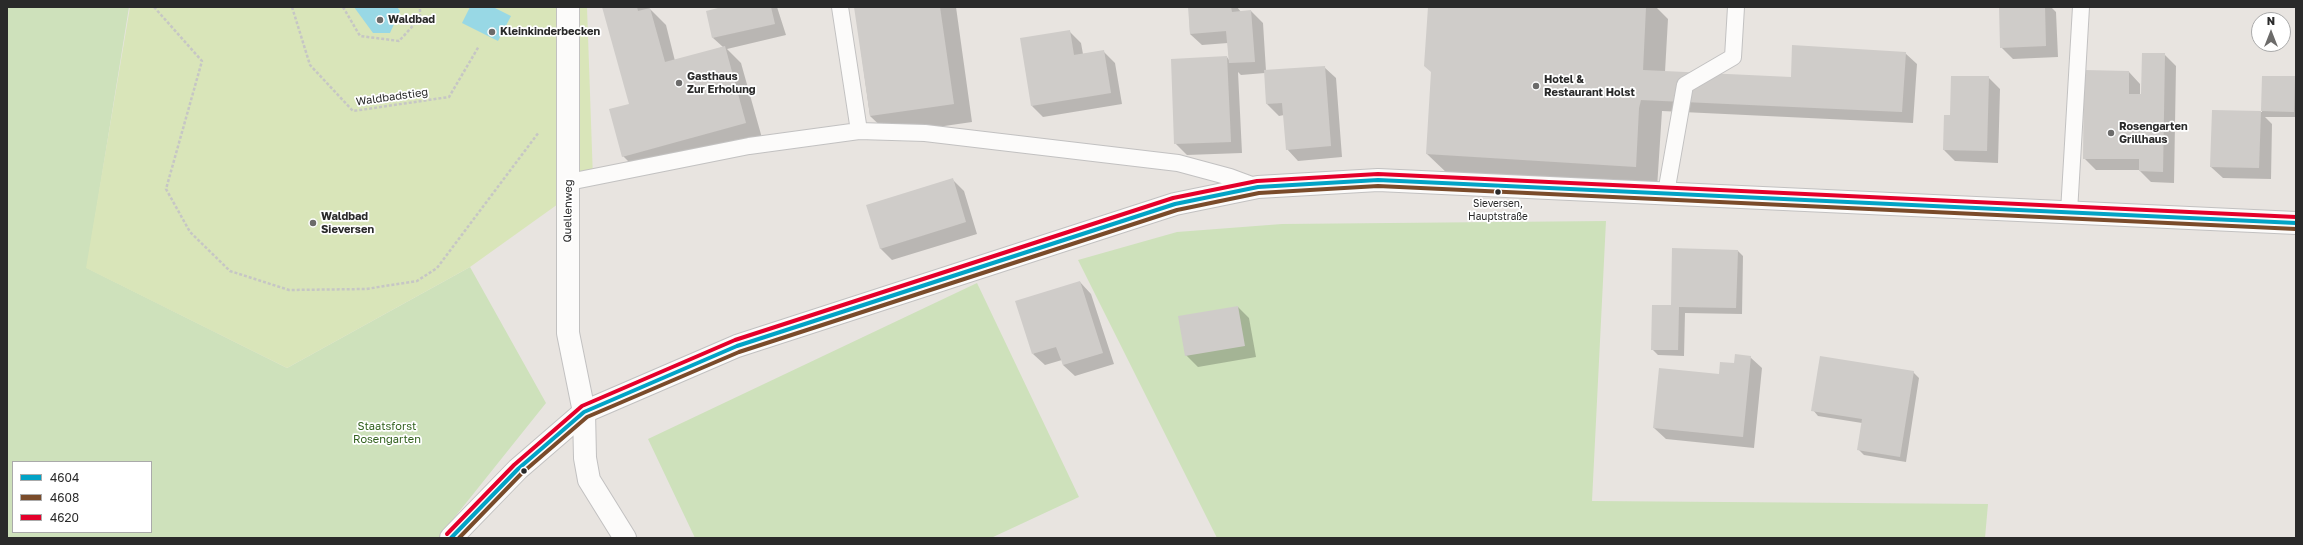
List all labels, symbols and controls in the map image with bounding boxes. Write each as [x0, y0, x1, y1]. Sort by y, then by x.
north arrow [2251, 12, 2291, 52]
place label: Waldbad [388, 13, 435, 27]
text: N [2267, 14, 2275, 27]
marker: Waldbad [375, 15, 385, 25]
place label: Kleinkinderbecken [500, 25, 600, 39]
marker: Kleinkinderbecken [487, 27, 497, 37]
place label: Gasthaus Zur Erholung [687, 70, 756, 96]
place label: Hotel & Restaurant Holst [1544, 73, 1635, 99]
marker: Gasthaus Zur Erholung [674, 78, 684, 88]
marker: Hotel & Restaurant Holst [1531, 81, 1541, 91]
street label: Waldbadstieg [355, 85, 429, 109]
place label: Rosengarten Grillhaus [2119, 120, 2188, 146]
marker: Rosengarten Grillhaus [2106, 128, 2116, 138]
street label: Quellenweg [561, 179, 575, 243]
marker: Sieversen, Hauptstraße [1493, 187, 1503, 197]
place label: Sieversen, Hauptstraße [1468, 198, 1528, 222]
place label: Waldbad Sieversen [321, 210, 374, 236]
marker: Waldbad Sieversen [308, 218, 318, 228]
park label: Staatsforst Rosengarten [353, 420, 421, 446]
legend [12, 461, 152, 533]
unlabelled marker [519, 466, 529, 476]
text: 4604 [50, 470, 79, 485]
text: 4608 [50, 490, 79, 505]
text: 4620 [50, 510, 79, 525]

